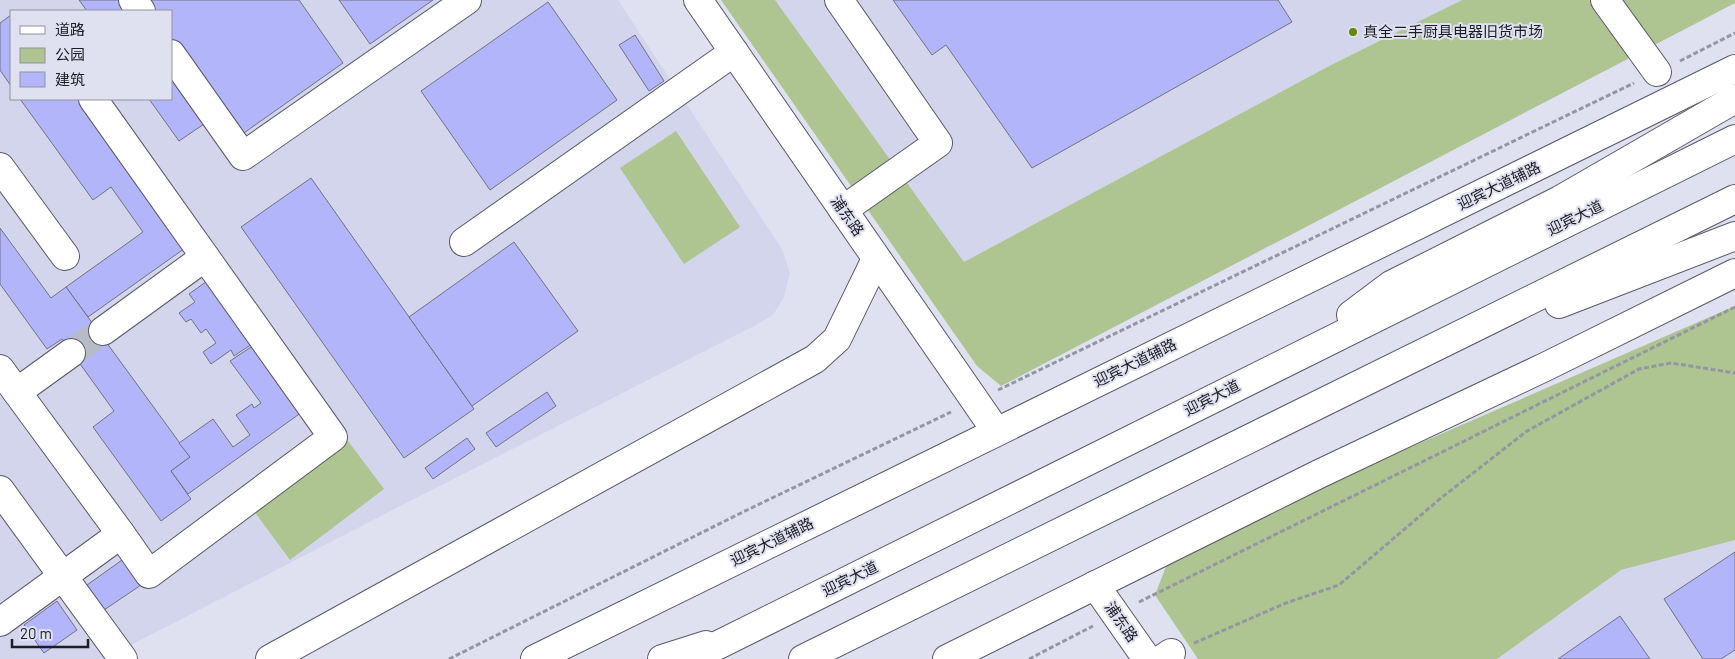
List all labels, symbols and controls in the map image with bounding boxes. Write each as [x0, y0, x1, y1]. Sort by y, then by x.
legend [10, 10, 172, 100]
text: 道路 [55, 20, 85, 38]
place label: 真全二手厨具电器旧货市场 [1363, 22, 1543, 40]
marker: 真全二手厨具电器旧货市场 [1347, 26, 1359, 38]
text: 公园 [55, 45, 85, 63]
text: 建筑 [55, 70, 85, 88]
street label: 迎宾大道辅路 [1454, 157, 1543, 213]
street label: 浦东路 [828, 192, 868, 239]
street label: 迎宾大道 [1544, 196, 1605, 238]
street label: 迎宾大道辅路 [1090, 334, 1179, 390]
street label: 迎宾大道 [1181, 375, 1242, 419]
street label: 迎宾大道辅路 [727, 513, 816, 569]
street label: 迎宾大道 [819, 557, 880, 599]
street label: 浦东路 [1102, 598, 1142, 645]
scale bar [12, 616, 89, 648]
text: 20 m [20, 624, 52, 642]

